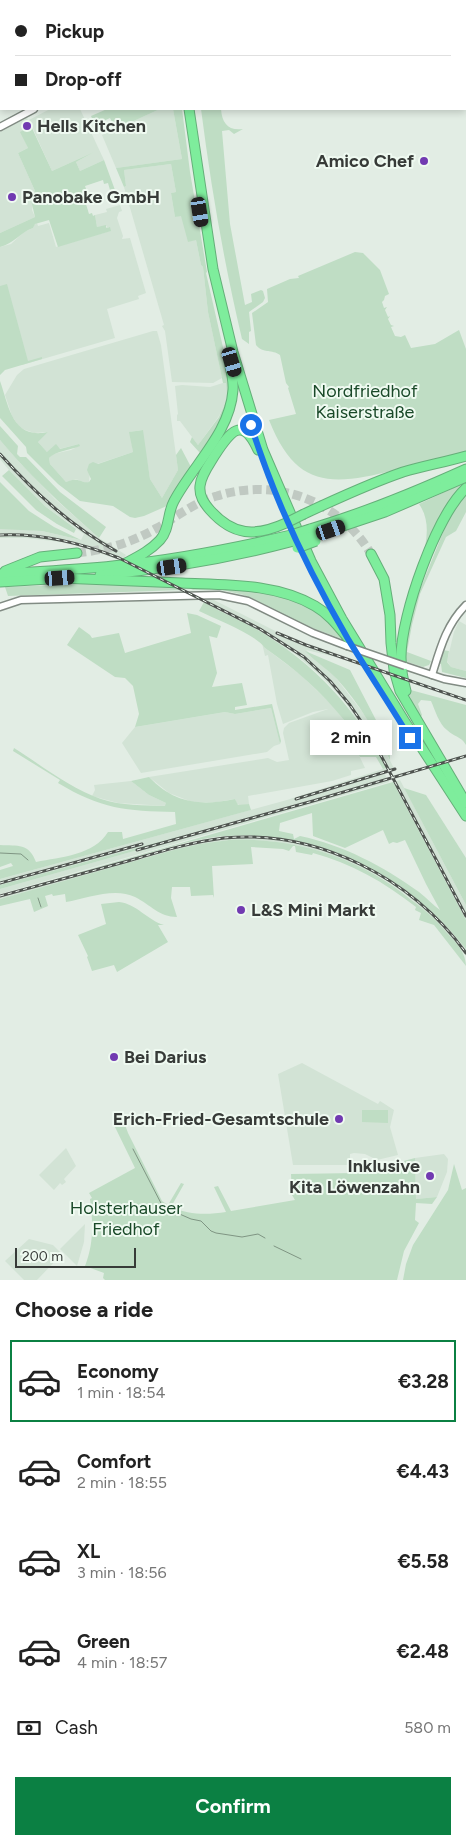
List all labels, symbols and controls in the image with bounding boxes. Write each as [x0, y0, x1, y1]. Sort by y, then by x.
text: Pickup [45, 20, 104, 43]
text: Drop-off [45, 68, 122, 91]
place label: Hells Kitchen [37, 115, 146, 137]
marker: Hells Kitchen [21, 120, 33, 132]
place label: Amico Chef [316, 150, 415, 172]
marker: Amico Chef [418, 155, 430, 167]
place label: Panobake GmbH [22, 186, 160, 208]
marker: Panobake GmbH [6, 191, 18, 203]
car [190, 196, 209, 228]
car [220, 345, 243, 379]
park label: Nordfriedhof Kaiserstraße [312, 380, 418, 423]
route start [240, 414, 262, 436]
car [314, 518, 347, 542]
car [156, 557, 187, 577]
car [44, 569, 75, 587]
callout: 2 min [310, 720, 392, 756]
route end [399, 727, 421, 749]
text: 2 min [331, 728, 371, 747]
place label: L&S Mini Markt [251, 899, 376, 921]
marker: L&S Mini Markt [235, 904, 247, 916]
place label: Bei Darius [124, 1046, 207, 1068]
marker: Bei Darius [108, 1051, 120, 1063]
place label: Erich-Fried-Gesamtschule [113, 1108, 329, 1130]
marker: Erich-Fried-Gesamtschule [333, 1113, 345, 1125]
place label: Inklusive Kita Löwenzahn [289, 1155, 420, 1198]
marker: Inklusive Kita Löwenzahn [424, 1170, 436, 1182]
park label: Holsterhauser Friedhof [70, 1197, 182, 1240]
scale bar [15, 1245, 136, 1268]
text: 200 m [22, 1248, 63, 1265]
text: Choose a ride [15, 1296, 153, 1323]
icon: car [17, 1359, 62, 1404]
text: Economy [77, 1360, 159, 1383]
text: €3.28 [398, 1370, 449, 1393]
text: 1 min · 18:54 [77, 1383, 165, 1402]
icon: car [17, 1449, 62, 1494]
text: Comfort [77, 1450, 152, 1473]
text: €4.43 [396, 1460, 449, 1483]
text: 2 min · 18:55 [77, 1473, 167, 1492]
icon: car [17, 1539, 62, 1584]
text: XL [77, 1540, 100, 1563]
text: €5.58 [397, 1550, 449, 1573]
text: 3 min · 18:56 [77, 1563, 167, 1582]
icon: car [17, 1629, 62, 1674]
text: Green [77, 1630, 130, 1653]
text: €2.48 [396, 1640, 449, 1663]
text: 4 min · 18:57 [77, 1653, 167, 1672]
icon: cash [15, 1714, 43, 1742]
text: Cash [55, 1716, 98, 1739]
text: 580 m [404, 1718, 451, 1737]
button: Confirm [15, 1777, 451, 1835]

